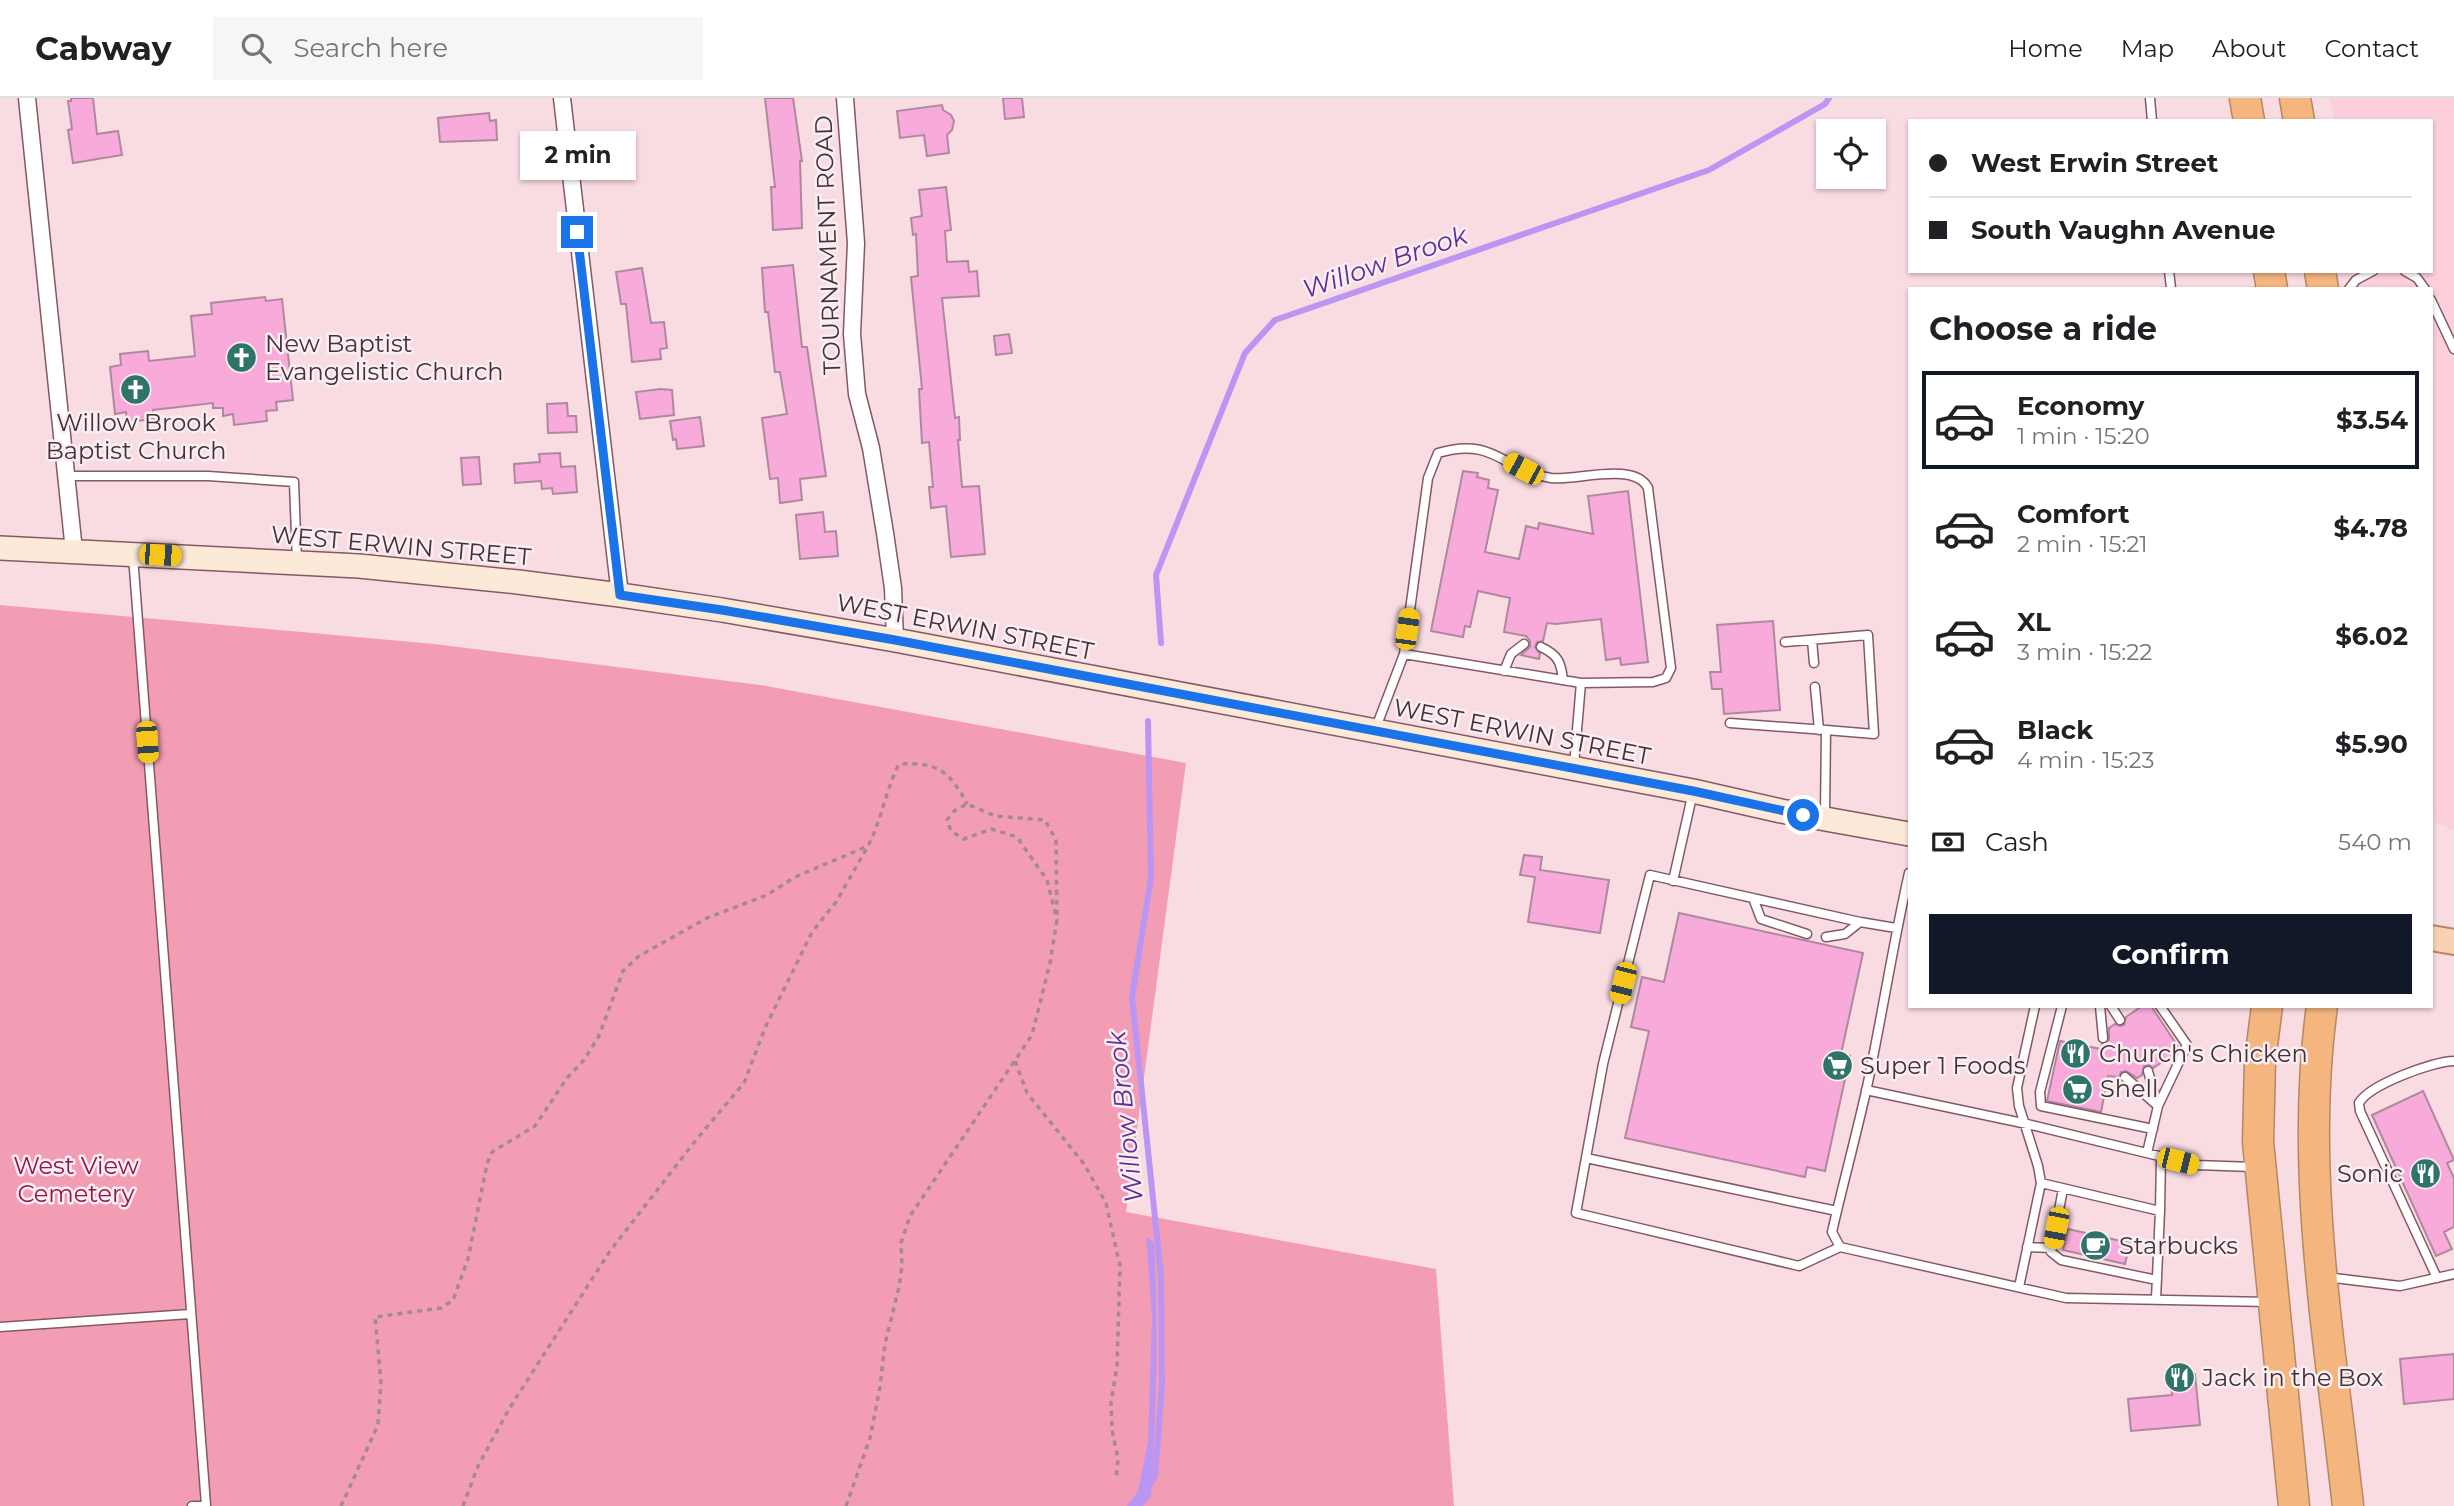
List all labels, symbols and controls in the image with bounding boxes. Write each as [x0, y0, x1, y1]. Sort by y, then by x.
search box [213, 17, 703, 80]
text: Cabway [35, 28, 171, 68]
icon: search [237, 29, 275, 67]
text: Search here [293, 32, 448, 64]
text: Home [2008, 34, 2083, 63]
text: Map [2121, 34, 2174, 63]
text: About [2212, 34, 2286, 63]
text: Contact [2324, 34, 2419, 63]
street label: TOURNAMENT ROAD [808, 115, 847, 375]
map controls [1816, 119, 1886, 189]
button: locate [1816, 119, 1886, 189]
callout: 2 min [519, 130, 635, 180]
text: 2 min [544, 141, 612, 169]
text: West Erwin Street [1971, 147, 2218, 179]
text: South Vaughn Avenue [1971, 214, 2275, 246]
route end [561, 216, 593, 248]
water label: Willow Brook [1298, 218, 1473, 305]
text: Choose a ride [1929, 309, 2157, 348]
place label: New Baptist Evangelistic Church [265, 329, 504, 386]
church icon: New Baptist Evangelistic Church [225, 341, 259, 375]
church icon: Willow Brook Baptist Church [119, 372, 153, 406]
icon: car [1933, 389, 1996, 452]
text: Economy [2017, 390, 2144, 422]
text: $3.54 [2336, 404, 2408, 436]
place label: Willow Brook Baptist Church [46, 408, 226, 465]
text: 1 min · 15:20 [2017, 422, 2150, 450]
car [1500, 450, 1547, 488]
icon: car [1933, 497, 1996, 560]
text: Comfort [2017, 498, 2129, 530]
text: $4.78 [2333, 512, 2408, 544]
street label: WEST ERWIN STREET [270, 520, 533, 571]
text: 2 min · 15:21 [2017, 530, 2148, 558]
car [139, 543, 182, 567]
street label: WEST ERWIN STREET [834, 587, 1096, 666]
icon: car [1933, 605, 1996, 668]
text: XL [2017, 606, 2051, 638]
car [1394, 607, 1421, 651]
text: $6.02 [2335, 620, 2408, 652]
text: 3 min · 15:22 [2017, 638, 2152, 666]
street label: WEST ERWIN STREET [1391, 692, 1653, 771]
icon: car [1933, 713, 1996, 776]
text: Black [2017, 714, 2093, 746]
car [136, 720, 159, 764]
text: $5.90 [2335, 728, 2408, 760]
text: 4 min · 15:23 [2017, 746, 2154, 774]
route start [1787, 799, 1819, 831]
icon: cash [1929, 823, 1967, 861]
text: Cash [1985, 826, 2049, 858]
text: 540 m [2338, 828, 2412, 856]
button: Confirm [1929, 914, 2412, 994]
car [1608, 960, 1639, 1006]
water label: Willow Brook [1100, 1028, 1150, 1204]
restaurant icon: Church's Chicken [2059, 1037, 2093, 1071]
place label: Church's Chicken [2099, 1039, 2308, 1068]
supermarket icon: Super 1 Foods [1820, 1049, 1854, 1083]
place label: Super 1 Foods [1860, 1051, 2025, 1080]
supermarket icon: Shell [2060, 1072, 2094, 1106]
place label: Shell [2100, 1074, 2158, 1103]
car [2156, 1146, 2201, 1176]
park label: West View Cemetery [13, 1151, 139, 1208]
restaurant icon: Sonic [2409, 1157, 2443, 1191]
place label: Sonic [2337, 1159, 2403, 1188]
car [2042, 1205, 2071, 1251]
cafe icon: Starbucks [2079, 1229, 2113, 1263]
place label: Starbucks [2119, 1231, 2238, 1260]
restaurant icon: Jack in the Box [2162, 1361, 2196, 1395]
place label: Jack in the Box [2201, 1363, 2384, 1392]

